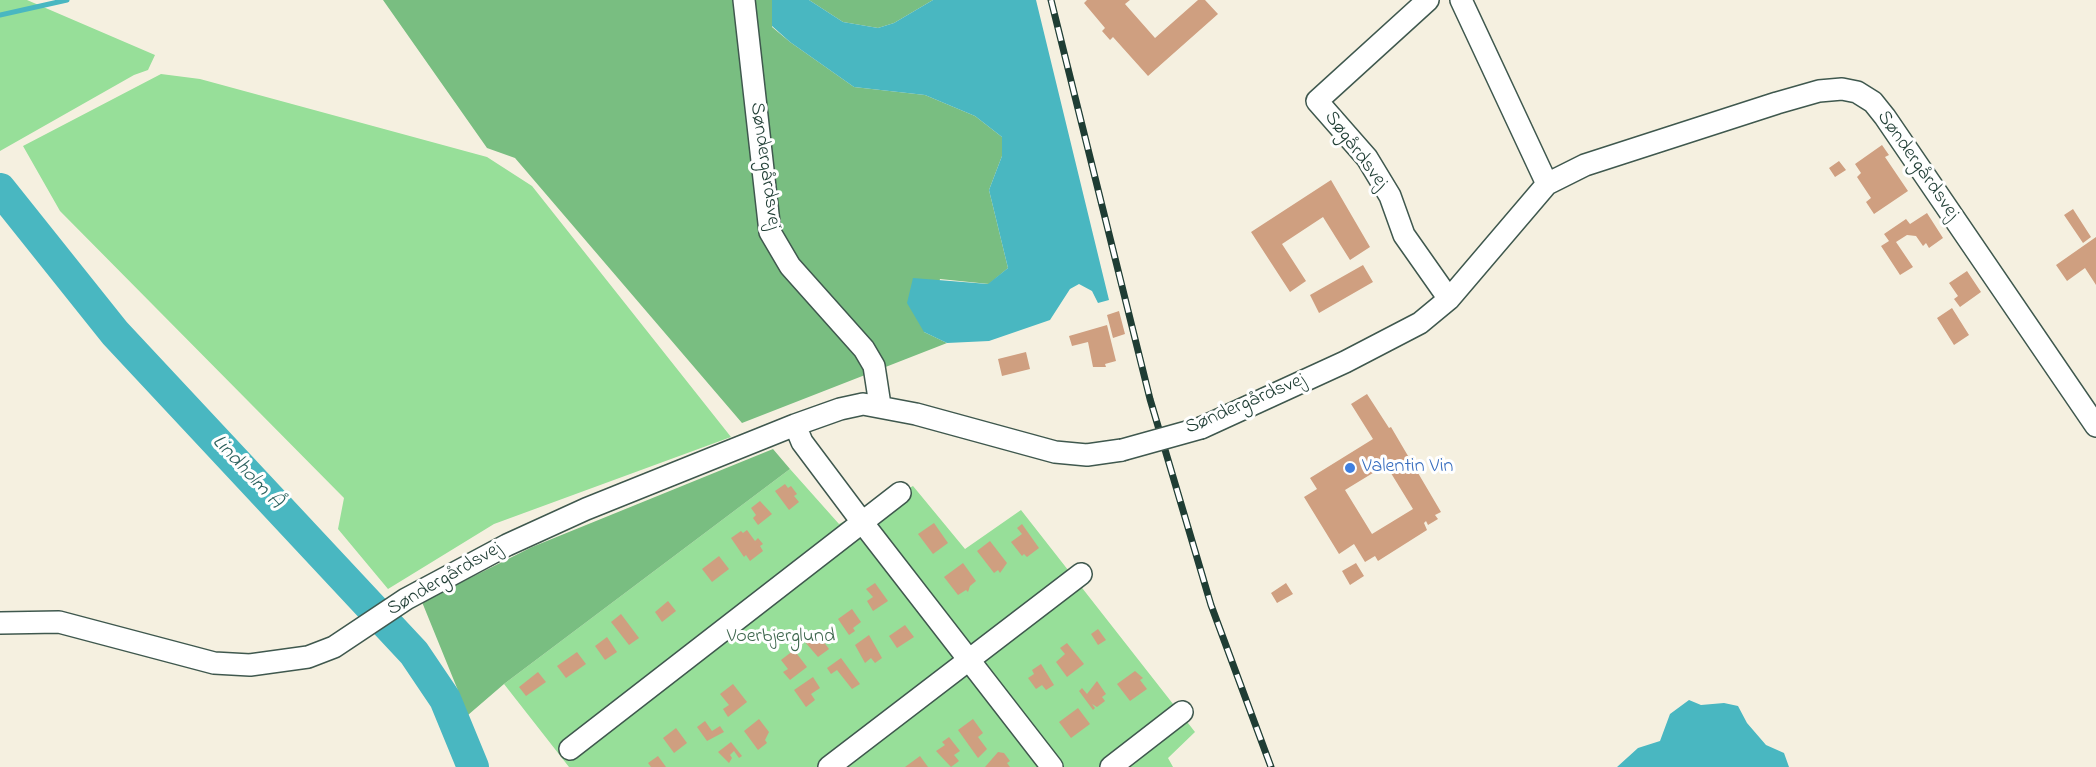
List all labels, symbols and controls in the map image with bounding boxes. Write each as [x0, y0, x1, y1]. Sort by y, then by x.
street label: Søndergårdsvej [743, 101, 785, 231]
street label: Søgårdsvej [1318, 107, 1392, 195]
street label: Søndergårdsvej [1870, 107, 1964, 225]
street label: Søndergårdsvej [1182, 369, 1310, 441]
water label: Lindholm Å [205, 431, 287, 515]
place label: Valentin Vin [1362, 456, 1453, 480]
marker: Valentin Vin [1343, 461, 1357, 475]
street label: Søndergårdsvej [383, 538, 507, 622]
park label: Voerbjerglund [727, 626, 835, 650]

